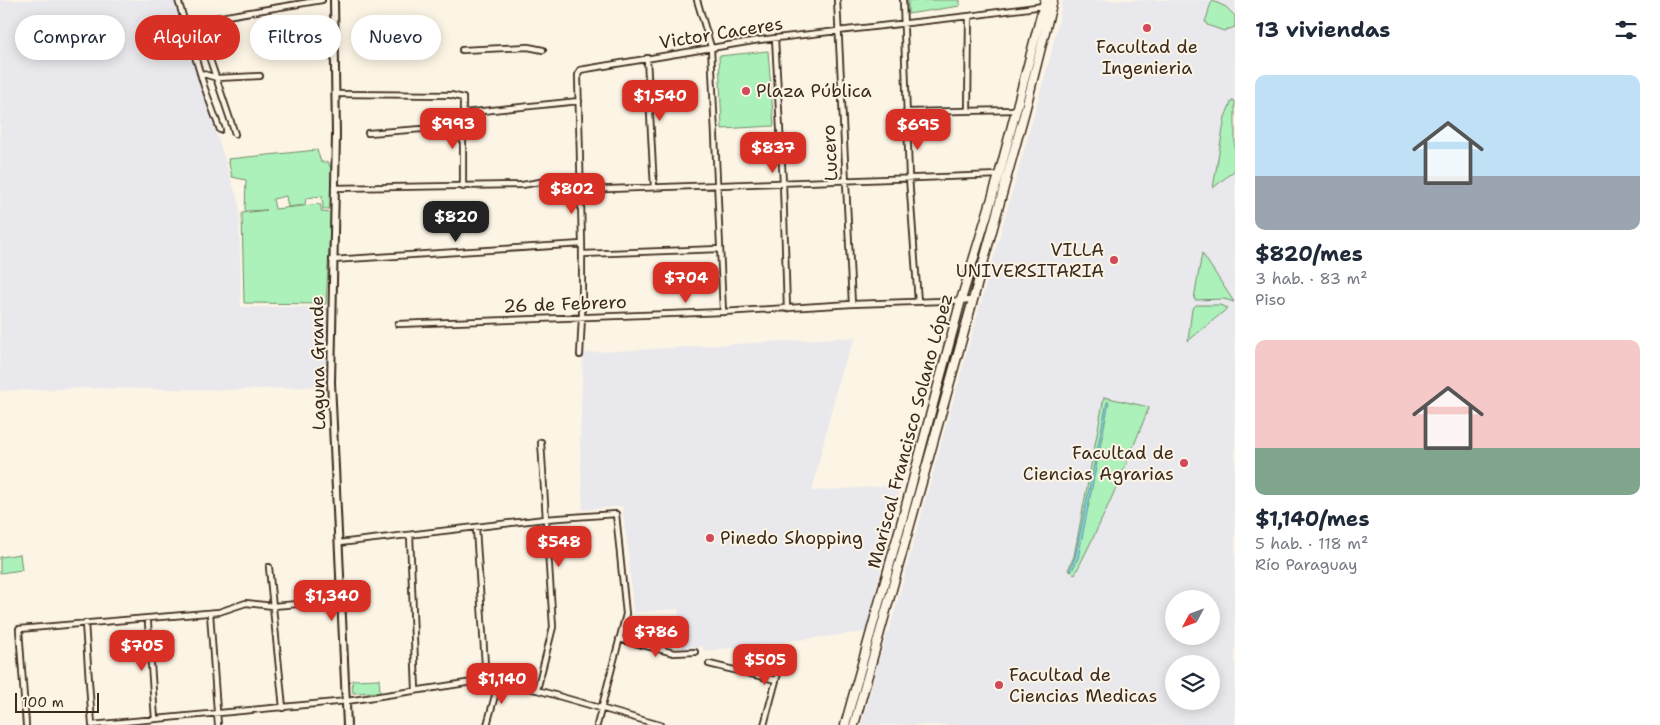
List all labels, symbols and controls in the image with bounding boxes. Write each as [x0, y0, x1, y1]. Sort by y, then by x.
street label: Victor Caceres [657, 11, 785, 55]
chip: Comprar [15, 15, 125, 60]
chip: Alquilar [135, 15, 240, 60]
chip: Filtros [250, 15, 341, 60]
chip: Nuevo [351, 15, 441, 60]
text: 13 viviendas [1255, 16, 1390, 44]
icon: filters [1612, 16, 1640, 44]
marker: Facultad de Ingenieria [1141, 22, 1153, 34]
place label: Facultad de Ingenieria [1096, 35, 1198, 80]
place label: Plaza Pública [756, 79, 872, 103]
pin: $1,540 [619, 80, 701, 122]
text: $1,540 [633, 85, 687, 106]
marker: Plaza Pública [740, 85, 752, 97]
pin: $993 [423, 108, 483, 150]
pin: $695 [888, 108, 948, 151]
icon: home [1403, 108, 1493, 198]
text: $993 [431, 113, 475, 134]
text: $695 [897, 114, 939, 135]
street label: Lucero [817, 124, 843, 182]
pin: $837 [743, 132, 803, 174]
text: $837 [751, 137, 795, 158]
pin: $802 [542, 172, 602, 215]
text: $802 [550, 178, 594, 199]
pin: $820 [426, 200, 486, 243]
text: $820 [434, 206, 478, 227]
place label: VILLA UNIVERSITARIA [956, 238, 1104, 283]
text: $820/mes [1255, 240, 1363, 268]
marker: VILLA UNIVERSITARIA [1108, 254, 1120, 266]
pin: $704 [656, 262, 716, 304]
text: $704 [664, 267, 708, 288]
text: 3 hab. · 83 m² [1255, 268, 1368, 289]
text: Piso [1255, 289, 1286, 310]
street label: 26 de Febrero [503, 290, 627, 318]
street label: Mariscal Francisco Solano López [862, 291, 958, 571]
street label: Laguna Grande [305, 295, 331, 431]
icon: home [1403, 373, 1493, 463]
place label: Facultad de Ciencias Agrarias [1023, 441, 1174, 486]
marker: Facultad de Ciencias Agrarias [1178, 457, 1190, 469]
text: $1,140/mes [1255, 505, 1370, 533]
pin: $548 [529, 526, 589, 568]
place label: Pinedo Shopping [720, 526, 863, 550]
text: $548 [537, 531, 581, 552]
marker: Pinedo Shopping [704, 532, 716, 544]
text: 5 hab. · 118 m² [1255, 533, 1368, 554]
text: Río Paraguay [1255, 554, 1358, 575]
pin: $1,340 [291, 580, 373, 622]
text: $1,340 [305, 585, 359, 606]
north arrow [1165, 590, 1220, 645]
map controls [1165, 590, 1220, 710]
pin: $786 [626, 616, 686, 658]
text: $786 [634, 621, 678, 642]
pin: $705 [112, 630, 172, 672]
text: $705 [121, 635, 163, 656]
pin: $505 [735, 644, 795, 686]
text: $505 [744, 649, 786, 670]
button: layers [1165, 655, 1220, 710]
pin: $1,140 [461, 662, 543, 705]
place label: Facultad de Ciencias Medicas [1009, 663, 1157, 708]
text: $1,140 [477, 668, 527, 689]
marker: Facultad de Ciencias Medicas [993, 679, 1005, 691]
scale bar [15, 690, 99, 713]
text: 100 m [22, 693, 64, 711]

